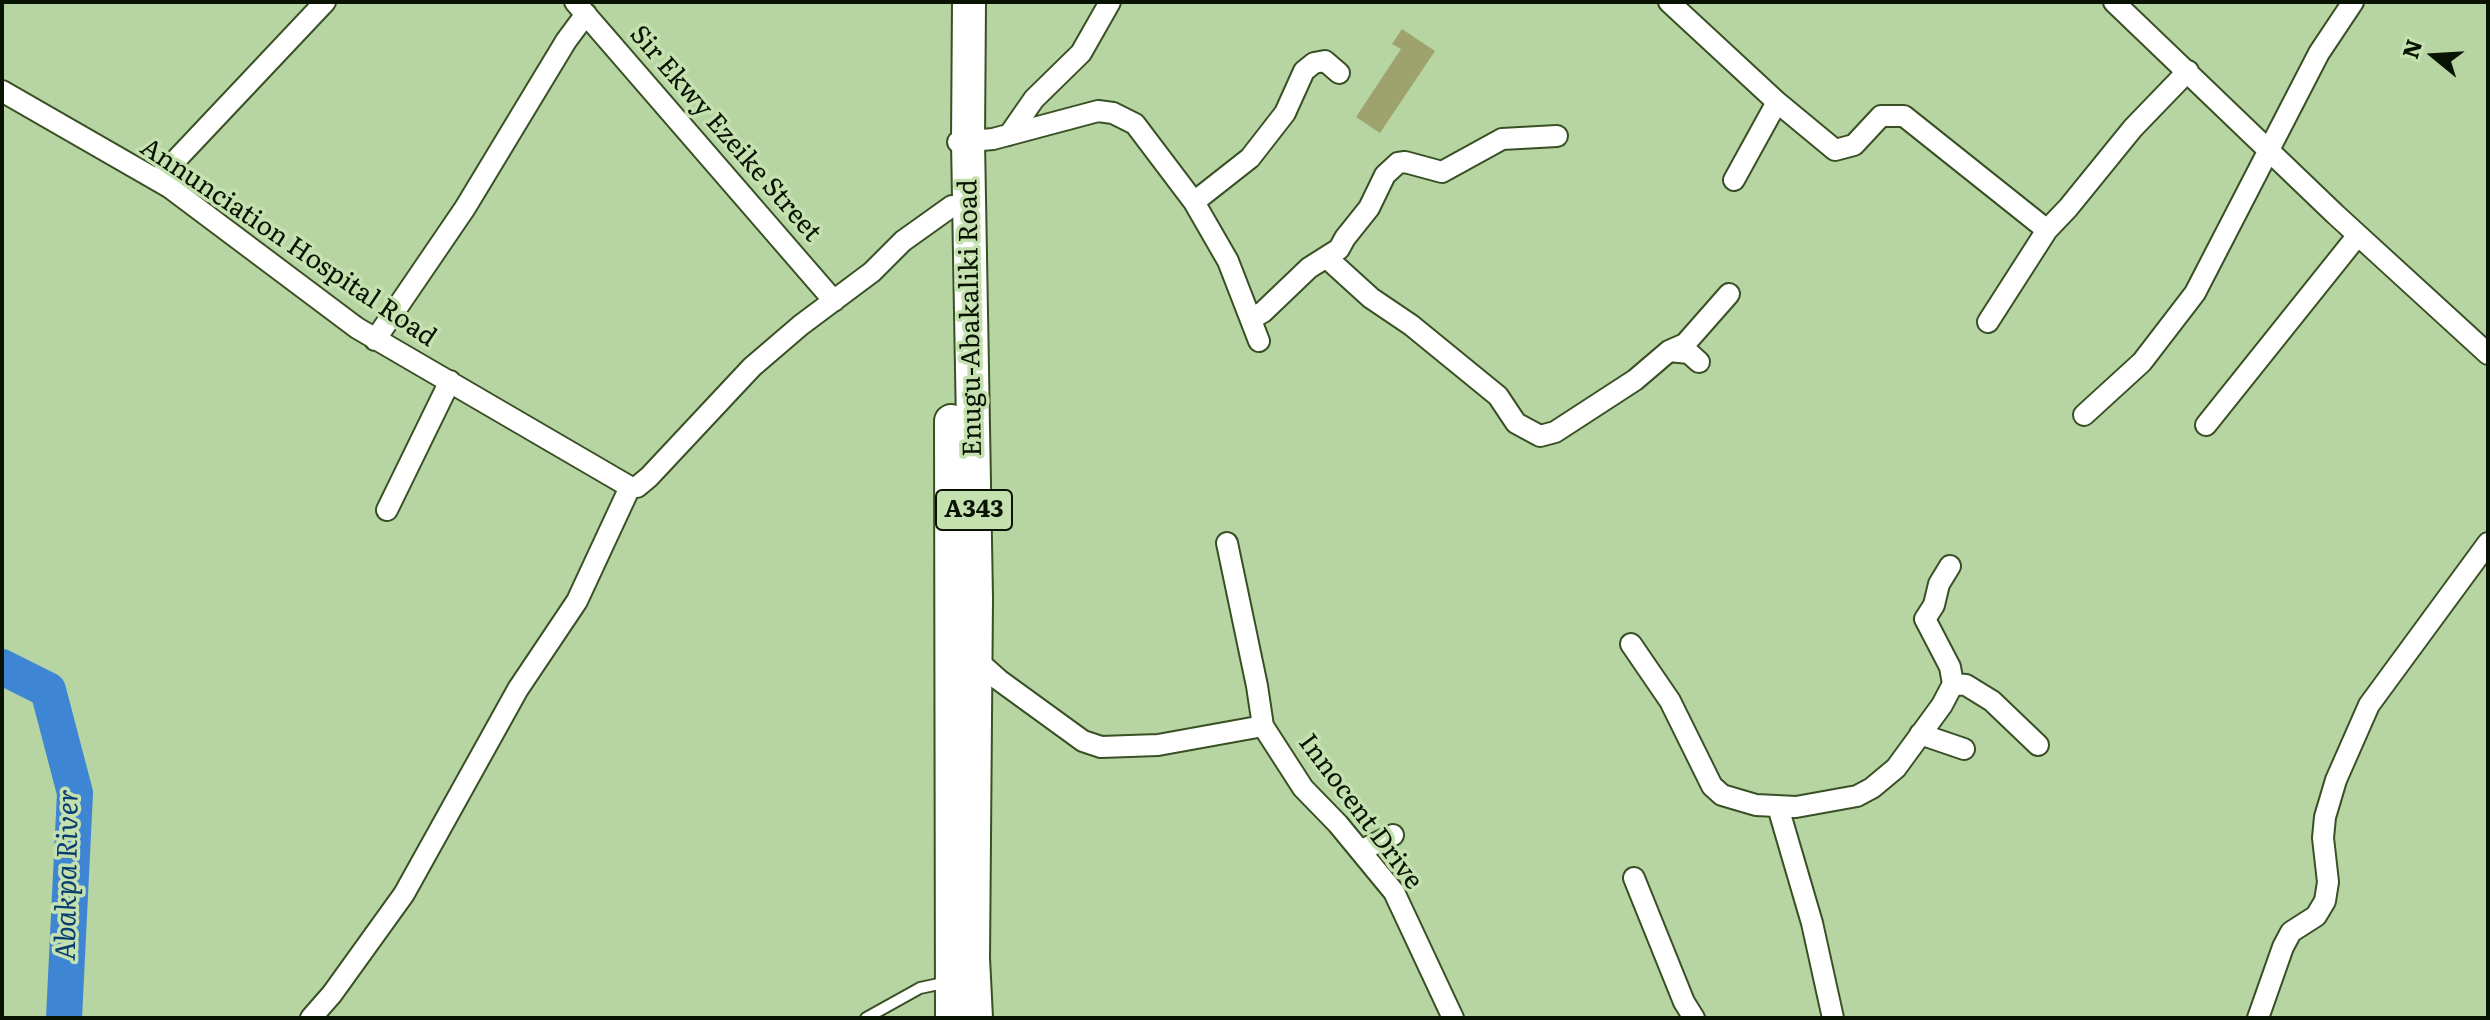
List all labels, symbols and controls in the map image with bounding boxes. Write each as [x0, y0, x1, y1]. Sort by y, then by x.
north arrow [2394, 16, 2474, 96]
street label: Sir Ekwy Ezeike Street [623, 20, 827, 248]
text: N [2392, 35, 2429, 62]
street label: Annunciation Hospital Road [134, 132, 442, 354]
street label: Enugu-Abakaliki Road [953, 179, 989, 457]
road number: A343 [936, 490, 1012, 530]
street label: Innocent Drive [1291, 728, 1429, 896]
water label: Abakpa River [50, 789, 86, 961]

